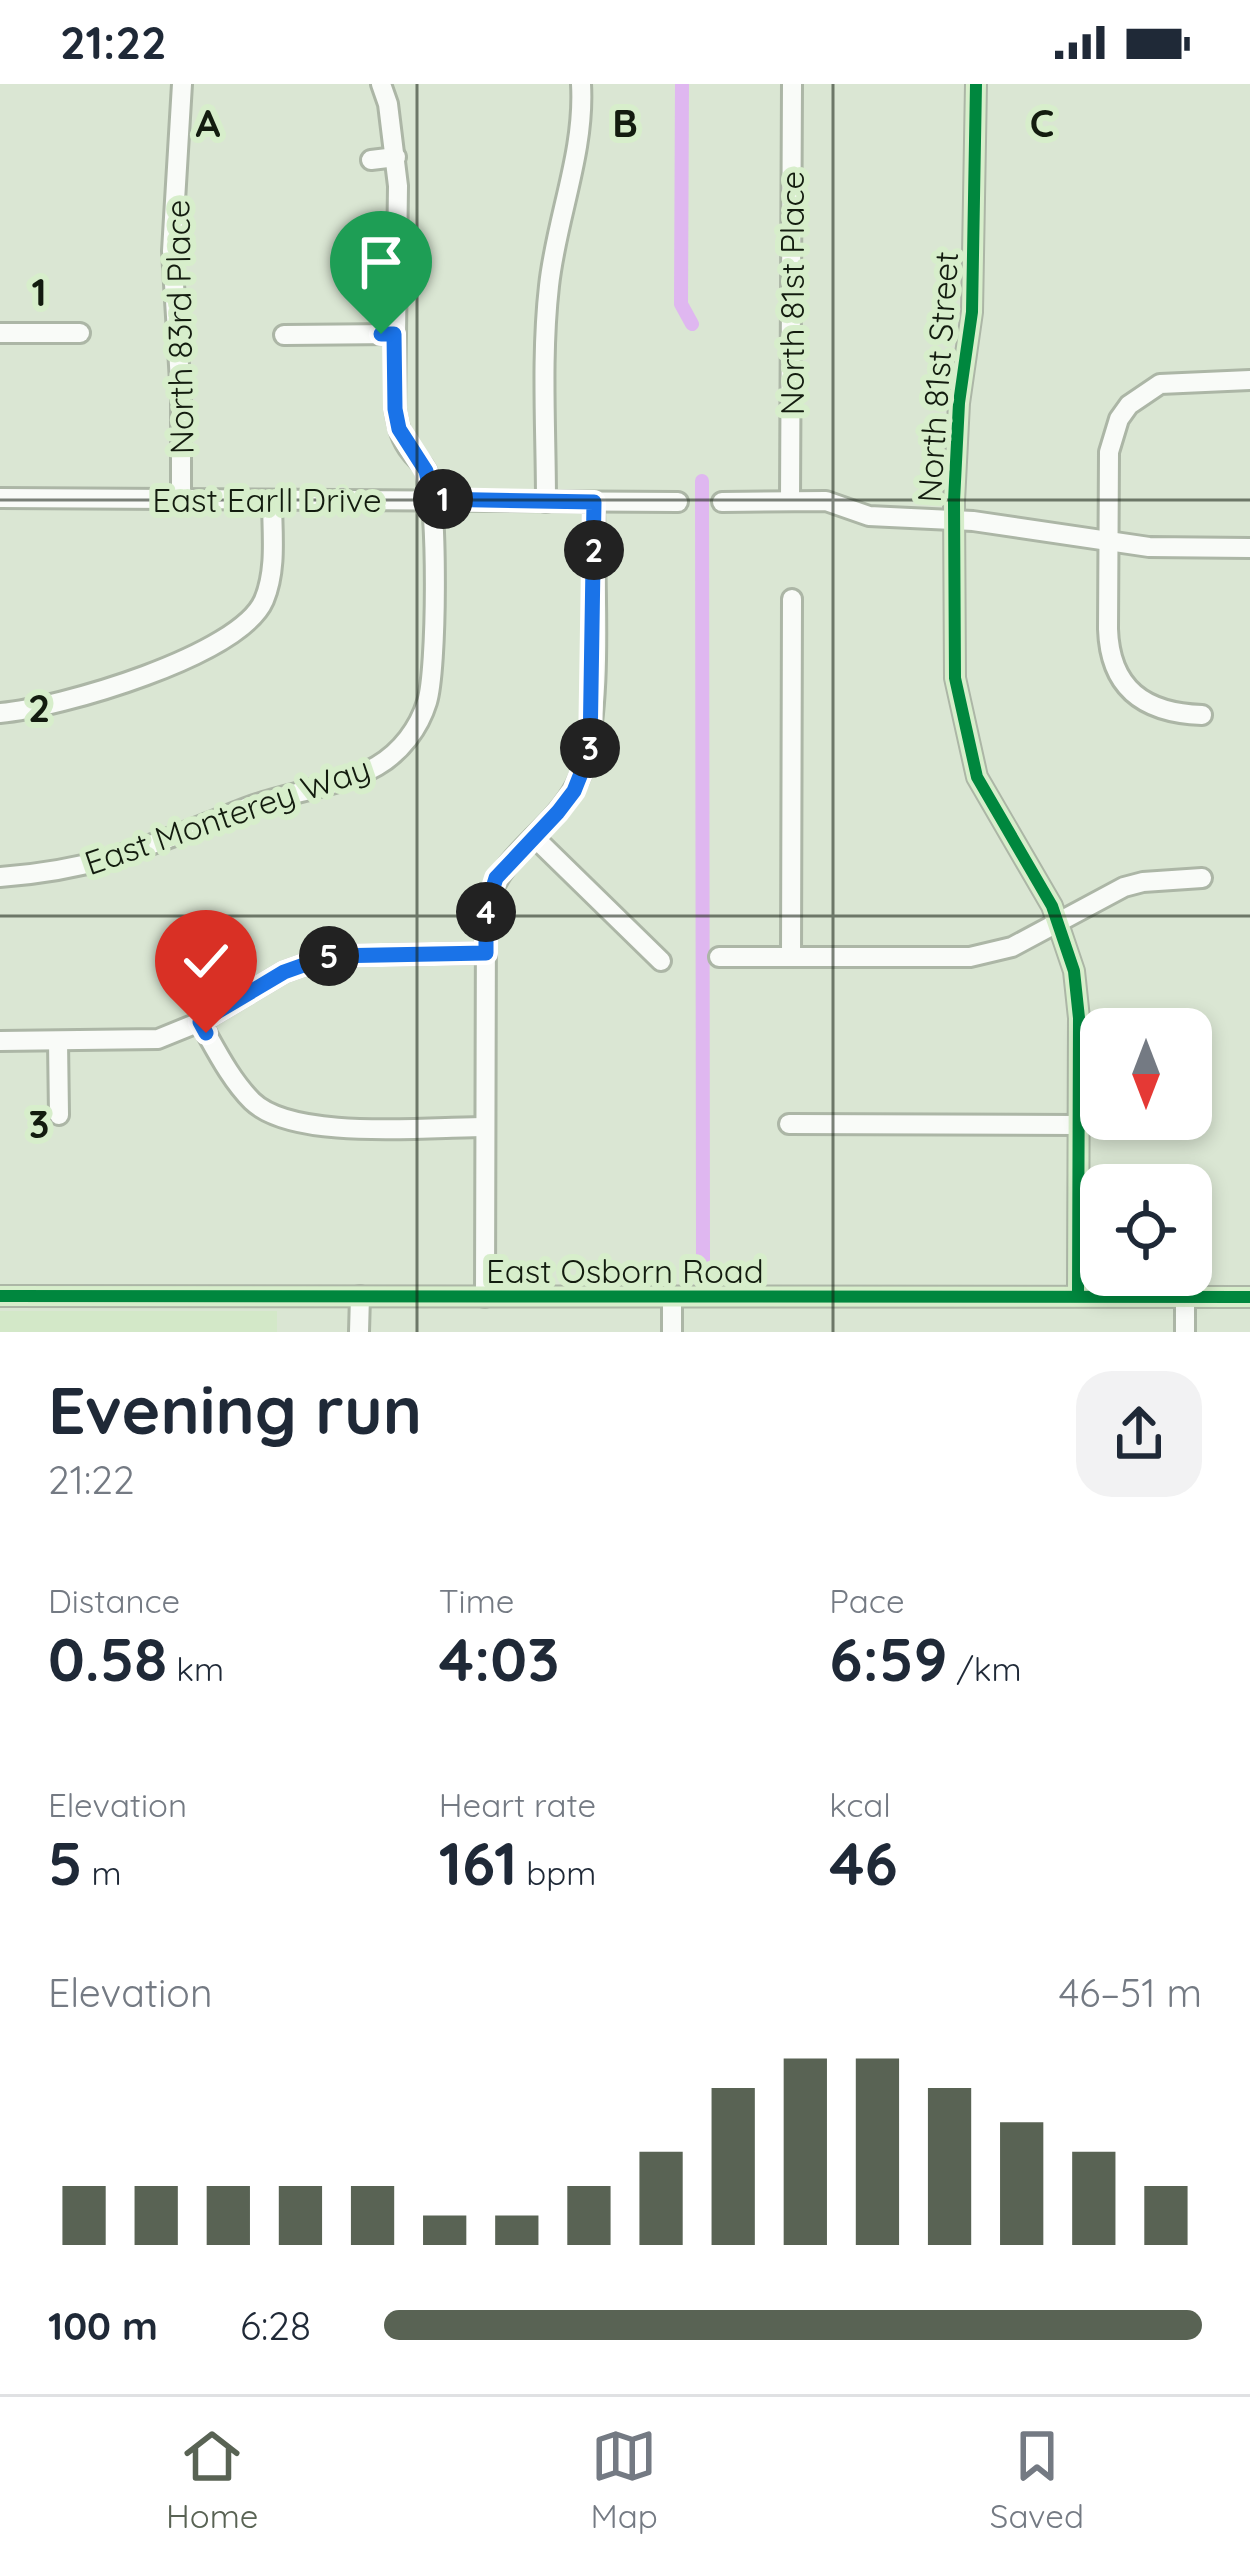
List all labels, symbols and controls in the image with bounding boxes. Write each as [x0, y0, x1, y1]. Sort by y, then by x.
text: 21:22 [60, 14, 167, 70]
text: A [196, 98, 221, 147]
text: B [612, 98, 638, 147]
text: C [1030, 98, 1054, 147]
street label: North 81st Place [771, 171, 812, 415]
street label: North 83rd Place [156, 199, 202, 455]
pin [330, 211, 432, 334]
icon: arrive [348, 229, 414, 295]
street label: North 81st Street [908, 250, 966, 504]
text: 1 [31, 267, 47, 316]
pin: 1 [413, 469, 473, 529]
text: 1 [437, 478, 449, 519]
street label: East Earll Drive [152, 479, 382, 520]
pin: 2 [564, 520, 624, 580]
text: 2 [585, 529, 603, 570]
text: 2 [28, 683, 50, 732]
pin: 3 [560, 718, 620, 778]
text: 3 [581, 727, 599, 768]
street label: East Monterey Way [79, 747, 375, 883]
pin: 4 [456, 882, 516, 942]
text: 4 [476, 891, 496, 932]
pin [155, 910, 257, 1033]
pin: 5 [299, 926, 359, 986]
icon: check [173, 928, 239, 994]
text: 5 [319, 935, 339, 976]
north arrow [1080, 1008, 1212, 1140]
map controls [1080, 1008, 1212, 1296]
text: 3 [29, 1099, 49, 1148]
button: locate [1080, 1164, 1212, 1296]
street label: East Osborn Road [486, 1250, 764, 1291]
text: Evening run [48, 1368, 422, 1451]
button: share [1076, 1371, 1202, 1497]
text: 21:22 [48, 1455, 135, 1504]
text: Distance [48, 1580, 180, 1621]
text: Time [439, 1580, 514, 1621]
text: Pace [829, 1580, 905, 1621]
text: 0.58 [48, 1621, 167, 1696]
text: 4:03 [439, 1621, 559, 1696]
text: 6:59 [829, 1621, 948, 1696]
text: km [167, 1648, 224, 1689]
text: /km [948, 1648, 1022, 1689]
text: Elevation [48, 1784, 187, 1825]
text: Heart rate [439, 1784, 596, 1825]
text: kcal [829, 1784, 891, 1825]
text: 5 [48, 1825, 83, 1900]
text: 161 [439, 1825, 517, 1900]
text: 46 [829, 1825, 898, 1900]
text: m [83, 1852, 122, 1893]
text: bpm [517, 1852, 596, 1893]
text: Elevation [48, 1968, 212, 2017]
text: 46–51 m [1059, 1968, 1202, 2017]
text: 100 m [48, 2301, 158, 2350]
text: 6:28 [240, 2301, 311, 2350]
tab: Home [166, 2423, 258, 2536]
tab: Map [591, 2423, 658, 2536]
tab: Saved [990, 2423, 1084, 2536]

